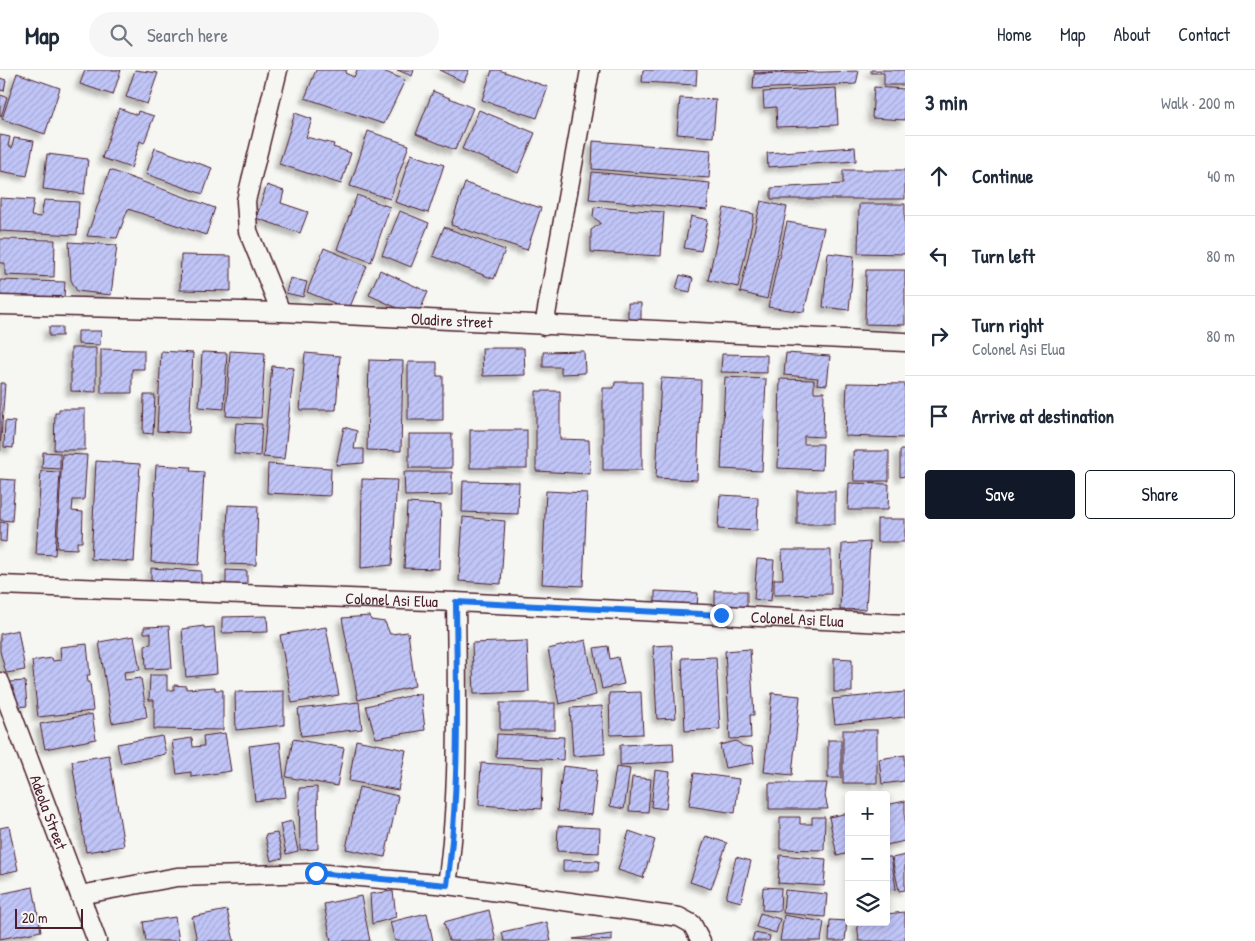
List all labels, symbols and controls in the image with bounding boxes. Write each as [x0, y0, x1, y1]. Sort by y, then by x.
search box [89, 12, 439, 57]
text: Map [25, 19, 59, 51]
icon: search [107, 21, 135, 49]
text: Search here [147, 22, 228, 48]
text: Home [997, 22, 1032, 47]
text: Map [1060, 22, 1085, 47]
text: About [1113, 22, 1150, 47]
text: Contact [1178, 22, 1230, 47]
text: 3 min [925, 88, 968, 117]
text: Walk · 200 m [1161, 92, 1235, 114]
icon: ahead [925, 162, 953, 190]
text: Continue [972, 163, 1033, 189]
text: 40 m [1207, 165, 1235, 187]
icon: left [925, 242, 953, 270]
text: Turn left [972, 243, 1035, 269]
text: 80 m [1206, 245, 1235, 267]
street label: Oladire street [410, 307, 494, 333]
text: Turn right [972, 312, 1043, 338]
icon: right [925, 322, 953, 350]
text: 80 m [1206, 325, 1235, 347]
text: Colonel Asi Elua [972, 338, 1065, 360]
icon: arrive [925, 402, 953, 430]
text: Arrive at destination [972, 403, 1114, 429]
button: Save [925, 470, 1075, 519]
button: Share [1085, 470, 1235, 519]
street label: Colonel Asi Elua [345, 587, 439, 612]
route end [710, 604, 733, 627]
street label: Colonel Asi Elua [750, 605, 844, 632]
street label: Adeola Street [25, 772, 73, 853]
map controls [845, 791, 890, 926]
button: + [845, 791, 890, 836]
button: − [845, 836, 890, 881]
route start [305, 862, 328, 885]
button: layers [845, 881, 890, 926]
scale bar [15, 906, 82, 929]
text: 20 m [22, 908, 48, 927]

